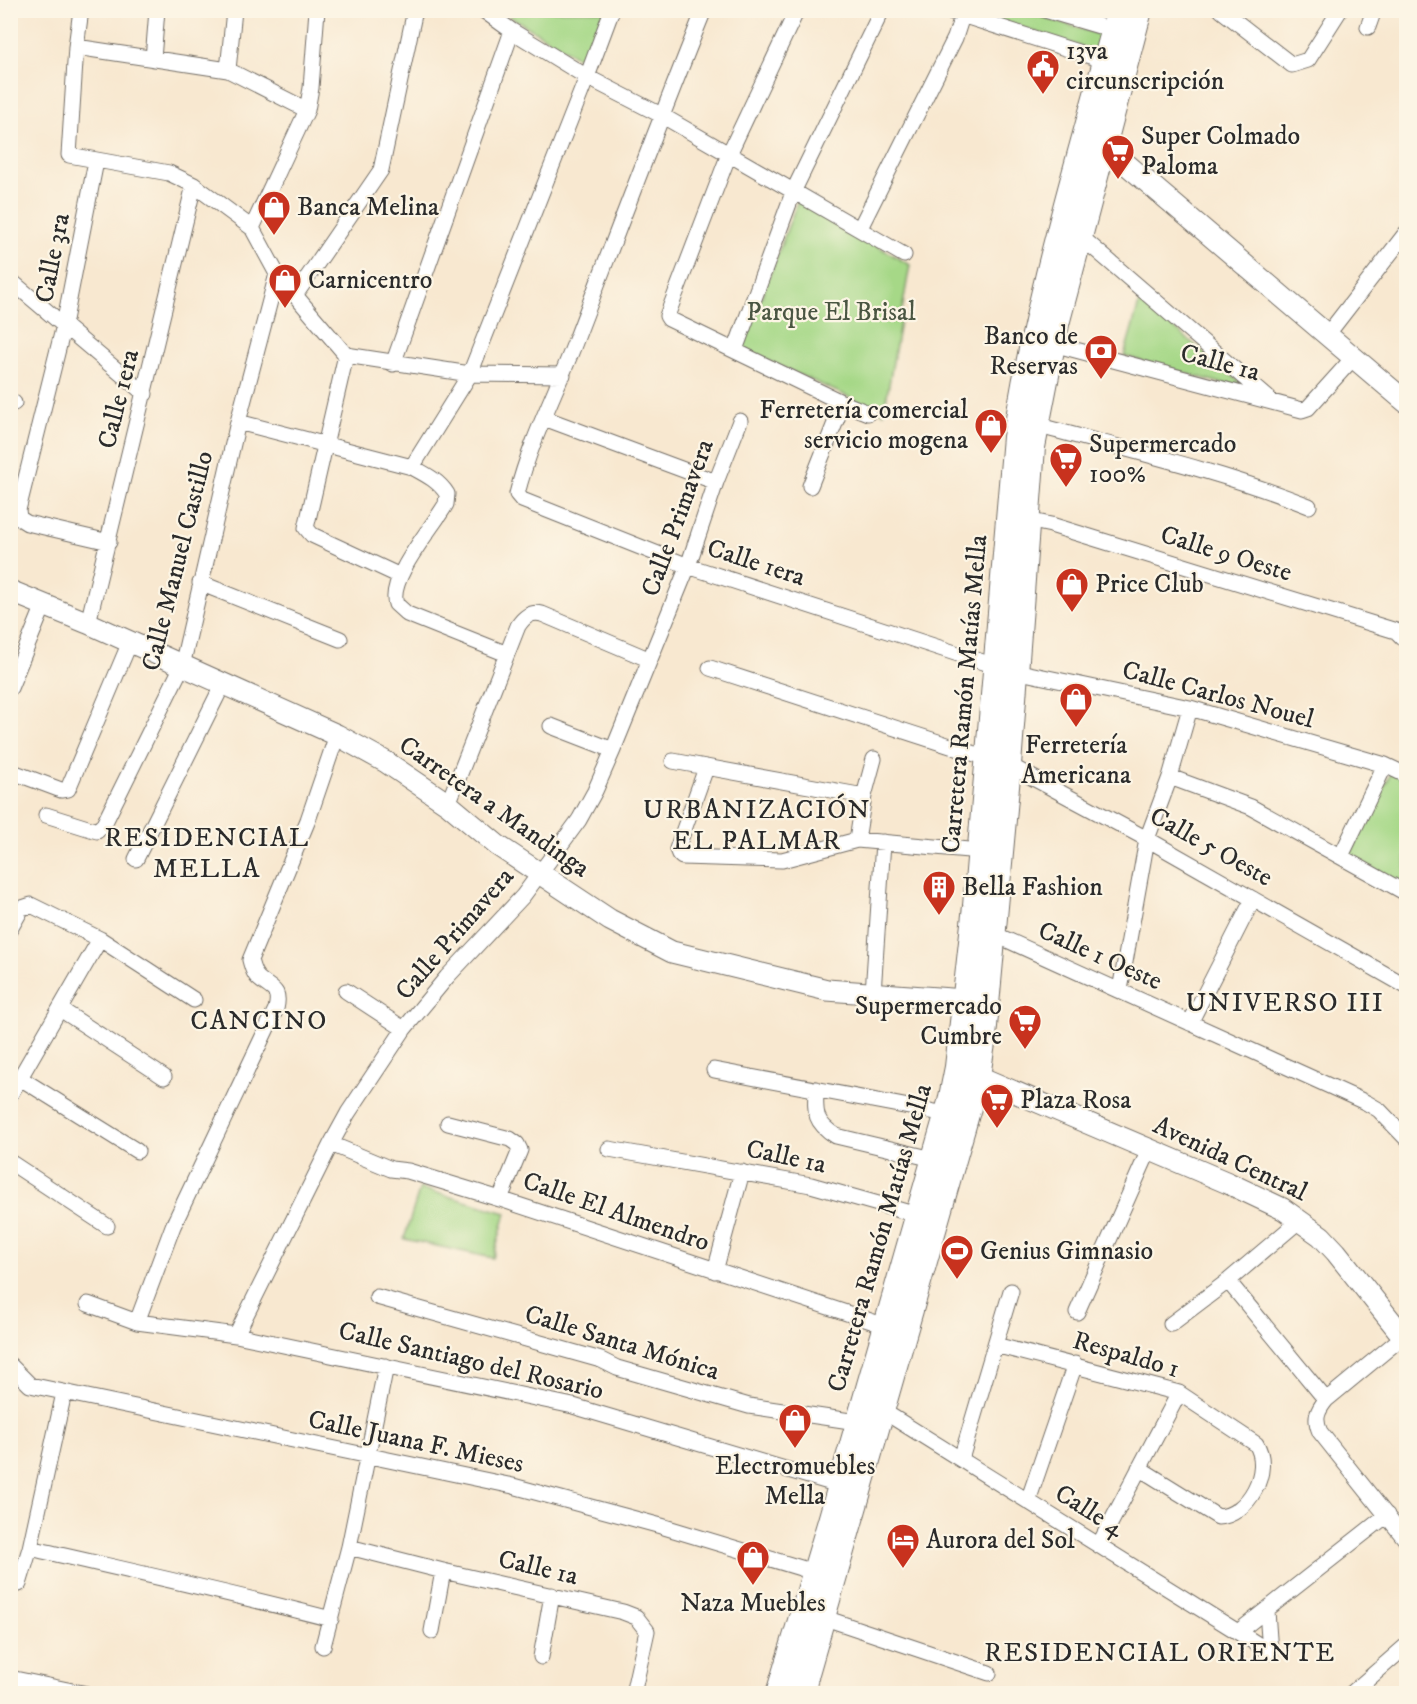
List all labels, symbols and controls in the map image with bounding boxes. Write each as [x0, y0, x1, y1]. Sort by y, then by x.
place label: 13va circunscripción [1066, 35, 1225, 98]
public building icon: 13va circunscripción [1025, 48, 1061, 95]
place label: Super Colmado Paloma [1141, 120, 1300, 183]
supermarket icon: Super Colmado Paloma [1100, 133, 1136, 180]
shop icon: Banca Melina [256, 189, 292, 236]
place label: Banca Melina [297, 191, 439, 224]
street label: Calle 3ra [28, 210, 78, 306]
shop icon: Carnicentro [267, 262, 303, 309]
place label: Carnicentro [308, 264, 432, 297]
park label: Parque El Brisal [746, 296, 916, 329]
place label: Banco de Reservas [984, 320, 1078, 383]
bank icon: Banco de Reservas [1083, 333, 1119, 380]
street label: Calle 1a [1177, 337, 1263, 389]
street label: Calle 1era [91, 346, 147, 452]
place label: Ferretería comercial servicio mogena [759, 394, 968, 457]
shop icon: Ferretería comercial servicio mogena [973, 407, 1009, 454]
place label: Supermercado 100% [1089, 428, 1236, 491]
street label: Calle Primavera [634, 435, 722, 601]
supermarket icon: Supermercado 100% [1048, 441, 1084, 488]
street label: Calle Manuel Castillo [135, 448, 221, 674]
street label: Calle 9 Oeste [1156, 518, 1296, 590]
street label: Calle 1era [703, 532, 809, 594]
street label: Carretera Ramón Matías Mella [935, 533, 995, 855]
shop icon: Price Club [1054, 566, 1090, 613]
place label: Price Club [1095, 568, 1204, 601]
street label: Calle Carlos Nouel [1118, 654, 1318, 737]
shop icon: Ferretería Americana [1058, 681, 1094, 728]
street label: Carretera a Mandinga [392, 729, 596, 885]
place label: Ferretería Americana [1021, 729, 1131, 792]
district label: URBANIZACIÓN EL PALMAR [643, 793, 871, 858]
street label: Calle 5 Oeste [1144, 800, 1278, 894]
district label: RESIDENCIAL MELLA [104, 821, 310, 886]
street label: Calle Primavera [388, 861, 522, 1007]
building icon: Bella Fashion [921, 869, 957, 916]
place label: Bella Fashion [962, 871, 1103, 904]
street label: Calle 1 Oeste [1033, 914, 1167, 998]
district label: UNIVERSO III [1186, 986, 1384, 1020]
place label: Supermercado Cumbre [855, 990, 1002, 1053]
supermarket icon: Supermercado Cumbre [1007, 1003, 1043, 1050]
district label: CANCINO [190, 1004, 328, 1038]
street label: Carretera Ramón Matías Mella [820, 1080, 940, 1396]
supermarket icon: Plaza Rosa [979, 1082, 1015, 1129]
place label: Plaza Rosa [1020, 1084, 1131, 1117]
street label: Avenida Central [1148, 1109, 1313, 1209]
street label: Calle 1a [743, 1132, 829, 1182]
street label: Calle El Almendro [518, 1165, 714, 1259]
sports icon: Genius Gimnasio [939, 1233, 975, 1280]
place label: Genius Gimnasio [980, 1235, 1153, 1268]
street label: Calle Santa Mónica [521, 1298, 723, 1388]
street label: Calle Santiago del Rosario [335, 1314, 607, 1408]
street label: Respaldo 1 [1069, 1324, 1183, 1386]
shop icon: Electromuebles Mella [777, 1402, 813, 1449]
street label: Calle Juana F. Mieses [305, 1403, 527, 1481]
place label: Electromuebles Mella [715, 1450, 875, 1513]
street label: Calle 4 [1048, 1477, 1130, 1545]
hotel icon: Aurora del Sol [885, 1522, 921, 1569]
place label: Aurora del Sol [926, 1524, 1075, 1557]
shop icon: Naza Muebles [735, 1539, 771, 1586]
street label: Calle 1a [495, 1543, 581, 1593]
place label: Naza Muebles [680, 1587, 826, 1620]
district label: RESIDENCIAL ORIENTE [984, 1636, 1336, 1670]

